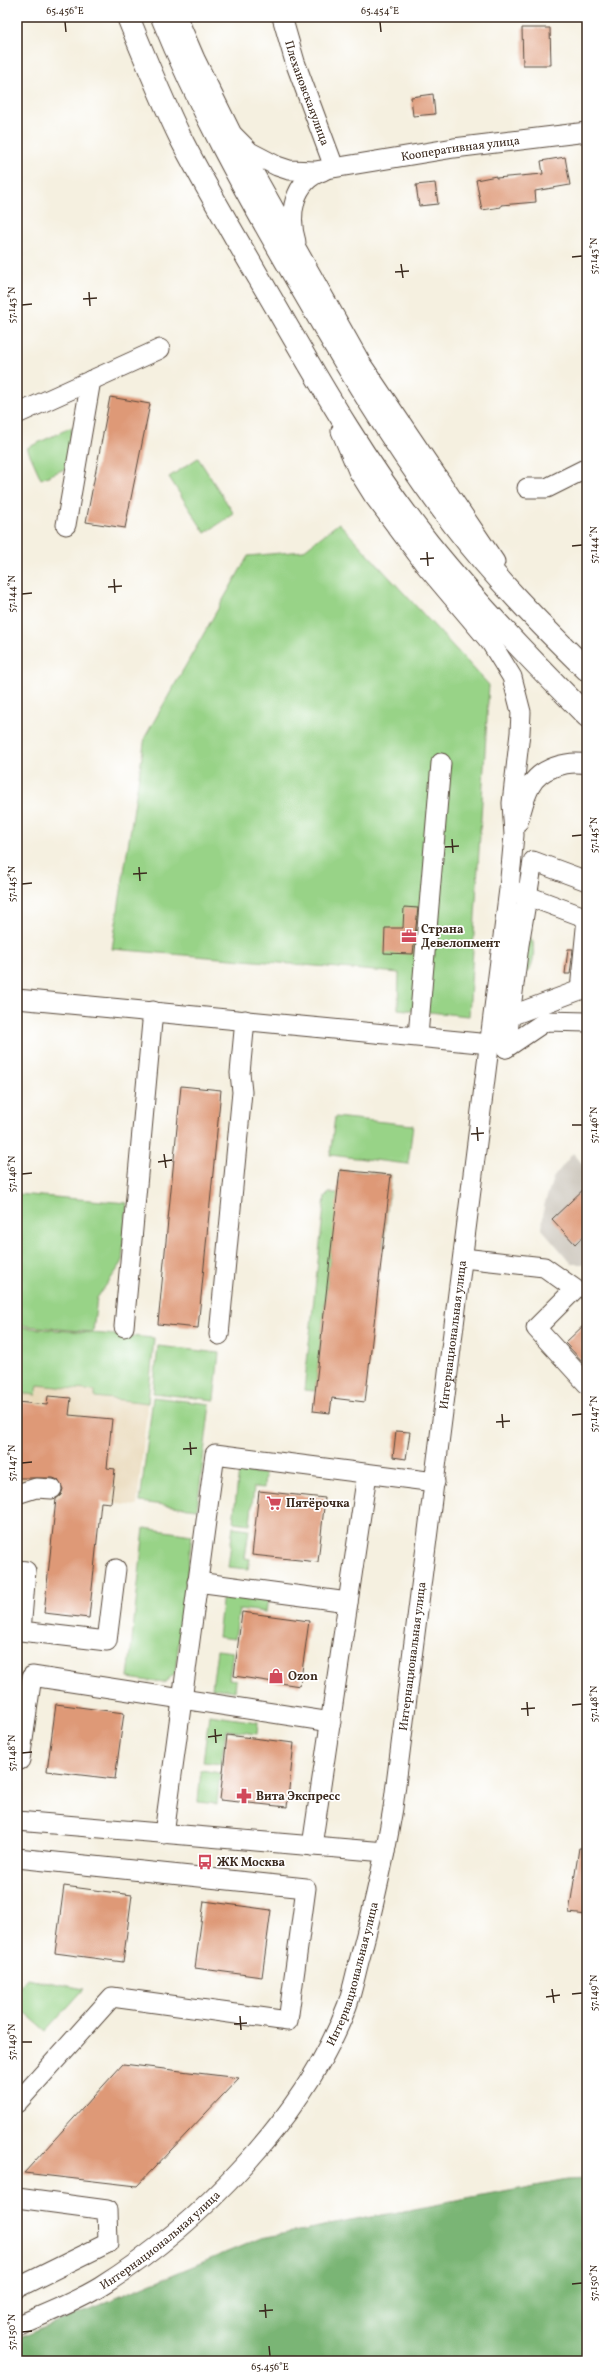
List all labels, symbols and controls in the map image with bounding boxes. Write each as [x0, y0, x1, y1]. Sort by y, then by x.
text: 65.456°E [46, 4, 84, 18]
text: 65.454°E [361, 4, 399, 18]
street label: Плехановскаяулица [280, 39, 332, 148]
street label: Кооперативная улица [400, 133, 521, 166]
text: 57.143°N [587, 237, 601, 274]
text: 57.143°N [5, 286, 19, 323]
text: 57.144°N [587, 526, 601, 564]
text: 57.144°N [5, 575, 19, 613]
text: 57.145°N [587, 816, 601, 853]
text: 57.145°N [5, 865, 19, 902]
place label: Страна Девелопмент [421, 922, 501, 952]
office icon: Страна Девелопмент [400, 927, 418, 945]
text: 57.146°N [587, 1106, 601, 1144]
text: 57.146°N [5, 1155, 19, 1193]
street label: Интернациональная улица [436, 1259, 471, 1410]
text: 57.147°N [587, 1395, 601, 1432]
text: 57.147°N [5, 1444, 19, 1481]
supermarket icon: Пятёрочка [265, 1494, 283, 1512]
place label: Пятёрочка [286, 1496, 350, 1512]
street label: Интернациональная улица [396, 1581, 430, 1732]
shop icon: Ozon [267, 1667, 285, 1685]
place label: Ozon [288, 1669, 318, 1685]
text: 57.148°N [587, 1685, 601, 1722]
text: 57.148°N [5, 1734, 19, 1771]
pharmacy icon: Вита Экспресс [235, 1787, 253, 1805]
place label: Вита Экспресс [256, 1789, 340, 1805]
bus stop icon: ЖК Москва [196, 1853, 214, 1871]
place label: ЖК Москва [217, 1855, 286, 1871]
street label: Интернациональная улица [323, 1900, 383, 2049]
text: 57.149°N [587, 1974, 601, 2011]
text: 57.149°N [5, 2023, 19, 2060]
street label: Интернациональная улица [97, 2188, 224, 2294]
text: 57.150°N [587, 2264, 601, 2301]
text: 57.150°N [5, 2313, 19, 2350]
text: 65.456°E [251, 2360, 289, 2374]

